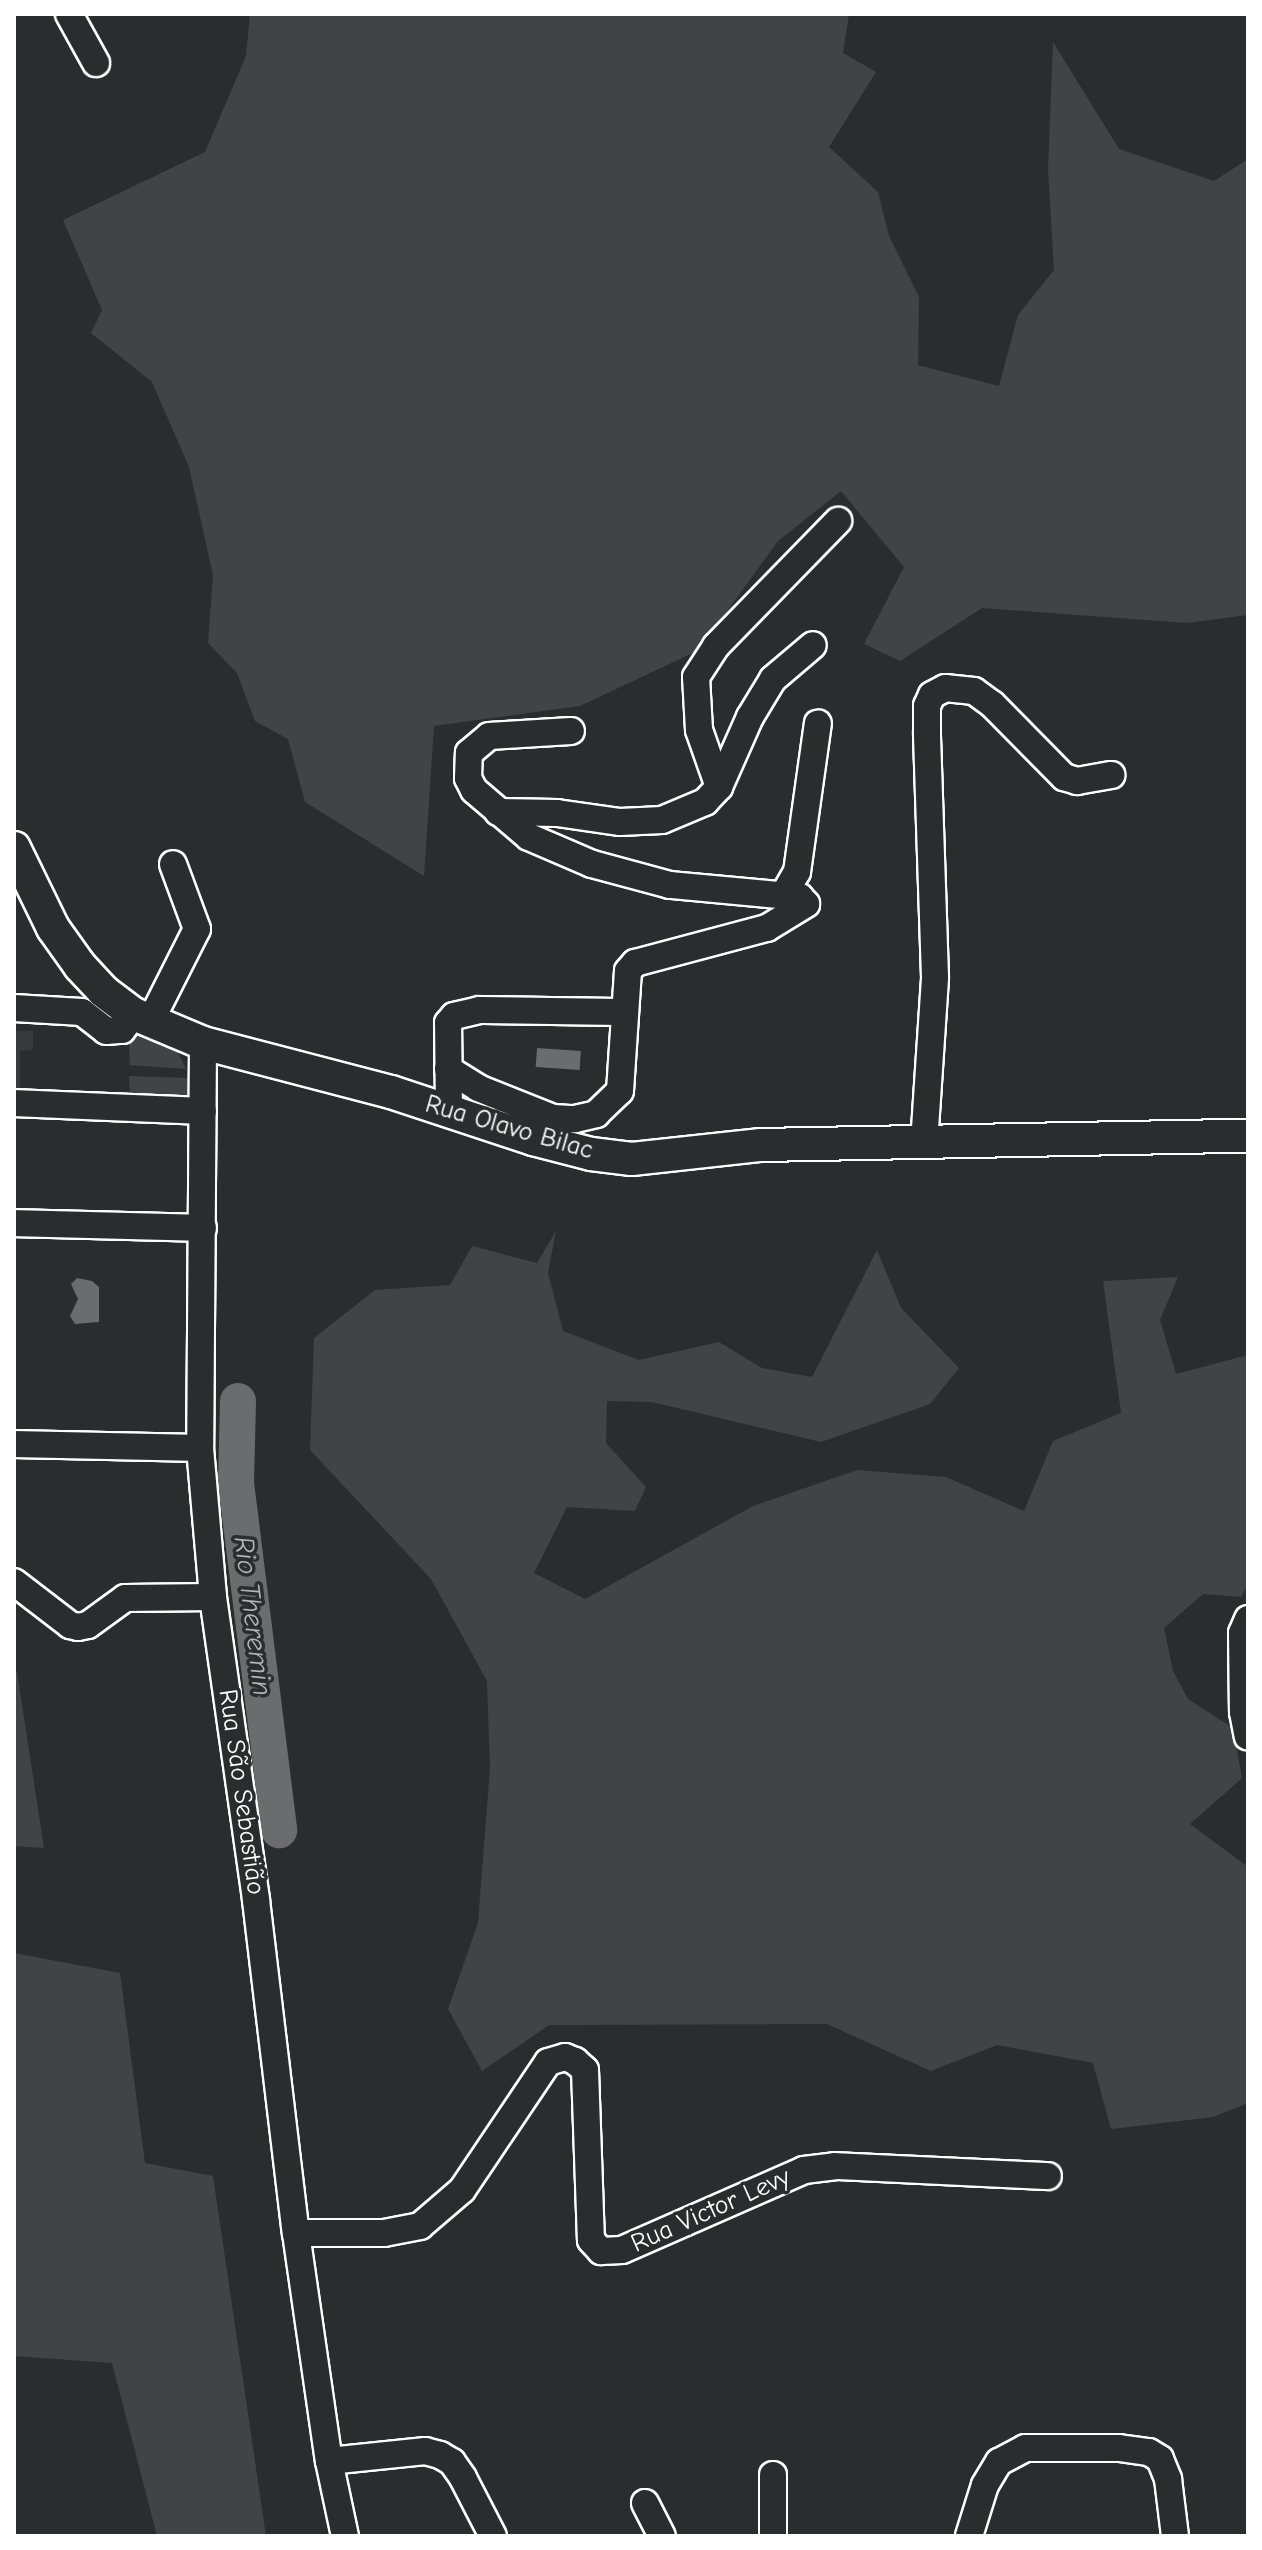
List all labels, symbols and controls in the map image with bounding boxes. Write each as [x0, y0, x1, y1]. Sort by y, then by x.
street label: Rua Olavo Bilac [421, 1089, 597, 1167]
water label: Rio Theremin [227, 1534, 279, 1698]
street label: Rua São Sebastião [211, 1687, 271, 1897]
street label: Rua Victor Levy [627, 2162, 795, 2260]

